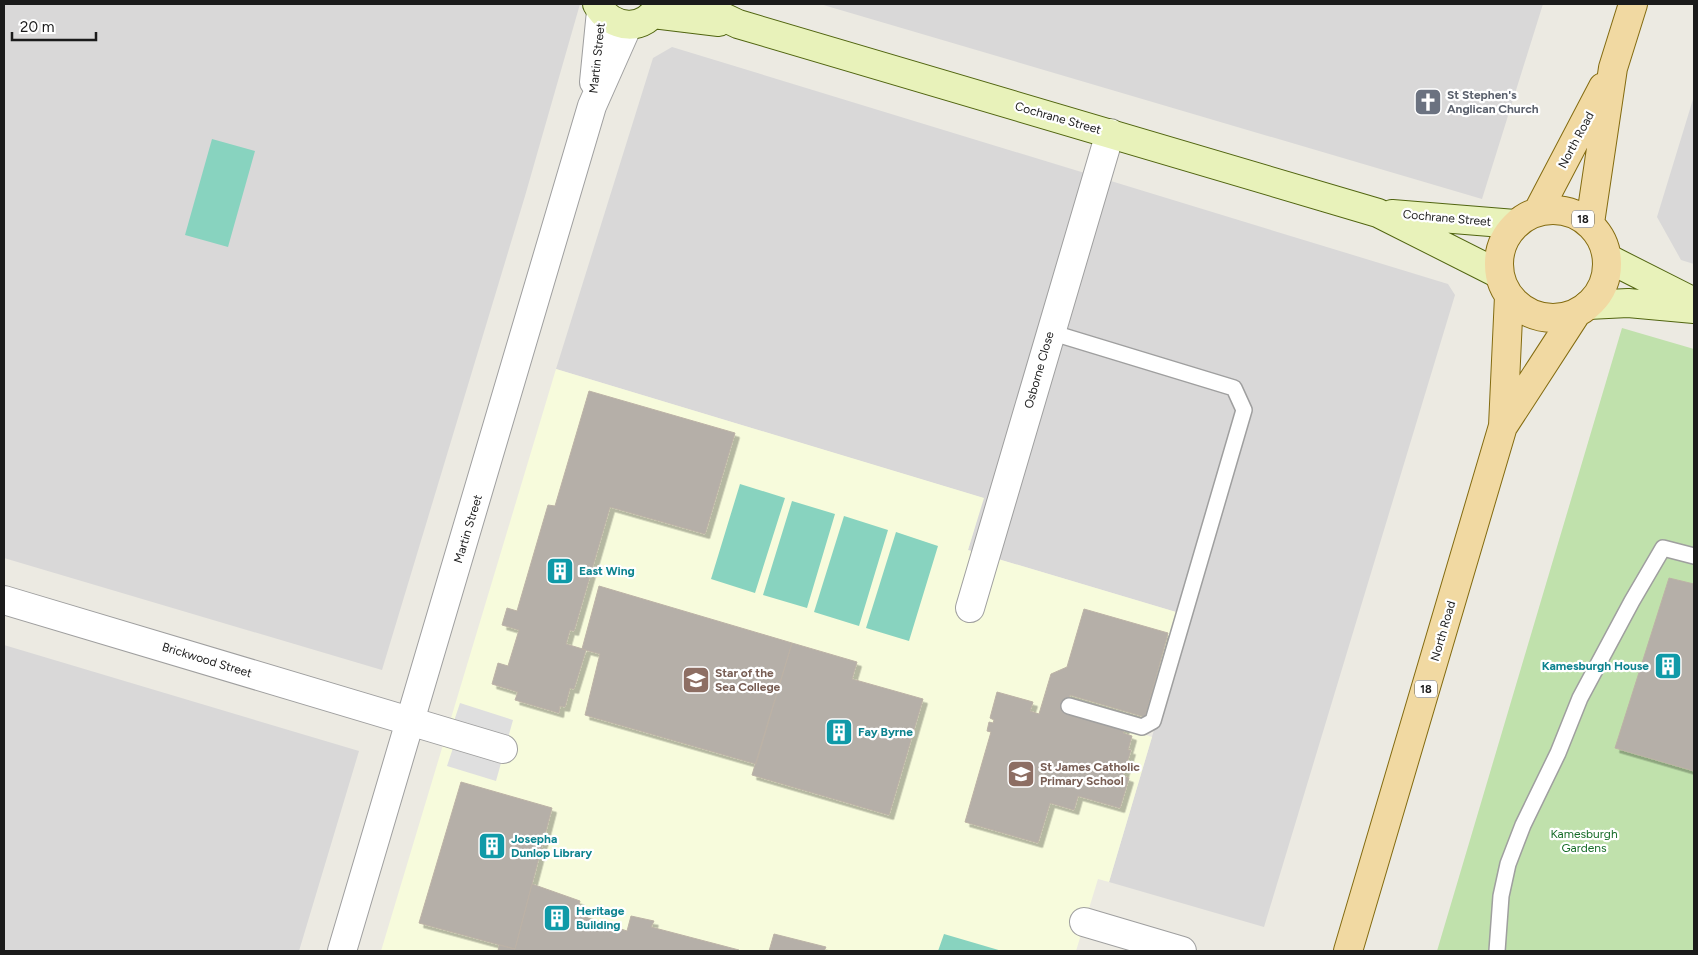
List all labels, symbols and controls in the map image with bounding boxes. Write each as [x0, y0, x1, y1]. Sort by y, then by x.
scale bar [12, 10, 96, 42]
text: 20 m [20, 18, 54, 36]
street label: Martin Street [586, 22, 608, 94]
church icon: St Stephen's Anglican Church [1413, 87, 1443, 117]
place label: St Stephen's Anglican Church [1447, 88, 1539, 116]
street label: Cochrane Street [1013, 99, 1103, 137]
street label: North Road [1555, 109, 1597, 171]
street label: Cochrane Street [1402, 207, 1492, 229]
road number: 18 [1572, 210, 1594, 228]
street label: Osborne Close [1021, 329, 1057, 410]
street label: Martin Street [451, 493, 485, 565]
building icon: East Wing [545, 556, 575, 586]
place label: East Wing [579, 564, 635, 578]
street label: North Road [1428, 599, 1458, 663]
street label: Brickwood Street [160, 640, 254, 680]
building icon: Kamesburgh House [1653, 651, 1683, 681]
place label: Kamesburgh House [1542, 659, 1649, 673]
school or university icon: Star of the Sea College [681, 665, 711, 695]
place label: Star of the Sea College [715, 666, 781, 694]
road number: 18 [1415, 681, 1437, 698]
building icon: Fay Byrne [824, 717, 854, 747]
place label: Fay Byrne [858, 725, 913, 739]
school or university icon: St James Catholic Primary School [1006, 759, 1036, 789]
place label: St James Catholic Primary School [1040, 760, 1140, 788]
park label: Kamesburgh Gardens [1550, 827, 1618, 855]
building icon: Josepha Dunlop Library [477, 831, 507, 861]
place label: Josepha Dunlop Library [511, 832, 592, 860]
building icon: Heritage Building [542, 903, 572, 933]
place label: Heritage Building [576, 904, 625, 932]

